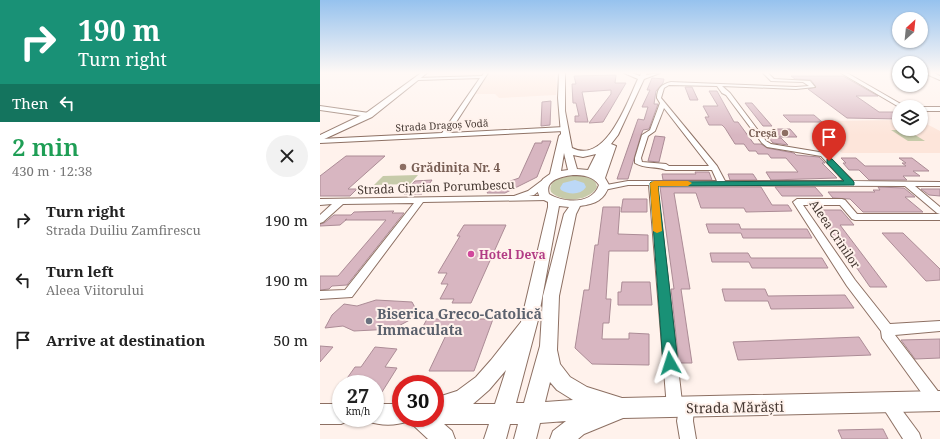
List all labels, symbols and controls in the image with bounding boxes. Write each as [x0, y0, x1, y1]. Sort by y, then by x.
text: 190 m [78, 11, 160, 49]
north arrow [892, 12, 928, 48]
map controls [892, 12, 928, 136]
icon: right [12, 16, 64, 68]
text: Turn right [78, 47, 167, 71]
button: search [892, 56, 928, 92]
icon: left [56, 92, 78, 114]
text: Then [12, 93, 48, 113]
button: layers [892, 100, 928, 136]
street label: Strada Dragoș Vodă [395, 116, 489, 134]
pin [812, 120, 846, 161]
place label: Creșă [749, 126, 777, 140]
icon: arrive [818, 126, 840, 148]
marker: Creșă [780, 128, 790, 138]
text: 2 min [12, 130, 79, 163]
button: close [266, 135, 308, 177]
place label: Grădinița Nr. 4 [411, 159, 501, 176]
text: 430 m · 12:38 [12, 162, 92, 180]
marker: Grădinița Nr. 4 [398, 162, 408, 172]
street label: Strada Ciprian Porumbescu [357, 176, 515, 198]
street label: Aleea Crinilor [806, 196, 865, 272]
text: Turn right [46, 201, 125, 221]
icon: right [12, 209, 34, 231]
text: 190 m [265, 210, 308, 230]
text: Strada Duiliu Zamfirescu [46, 221, 201, 239]
place label: Hotel Deva [479, 246, 546, 263]
marker: Hotel Deva [466, 249, 476, 259]
text: Turn left [46, 261, 114, 281]
icon: left [12, 269, 34, 291]
text: 190 m [265, 270, 308, 290]
text: Aleea Viitorului [46, 281, 144, 299]
place label: Biserica Greco-Catolică Immaculata [377, 304, 542, 339]
marker: Biserica Greco-Catolică Immaculata [364, 316, 374, 326]
icon: arrive [12, 329, 34, 351]
text: Arrive at destination [46, 330, 205, 350]
text: 50 m [273, 330, 308, 350]
position arrow [649, 342, 691, 384]
speed limit sign: 30 [392, 375, 444, 427]
text: 27 [347, 382, 369, 409]
street label: Strada Mărăști [686, 397, 785, 417]
text: km/h [346, 404, 370, 418]

